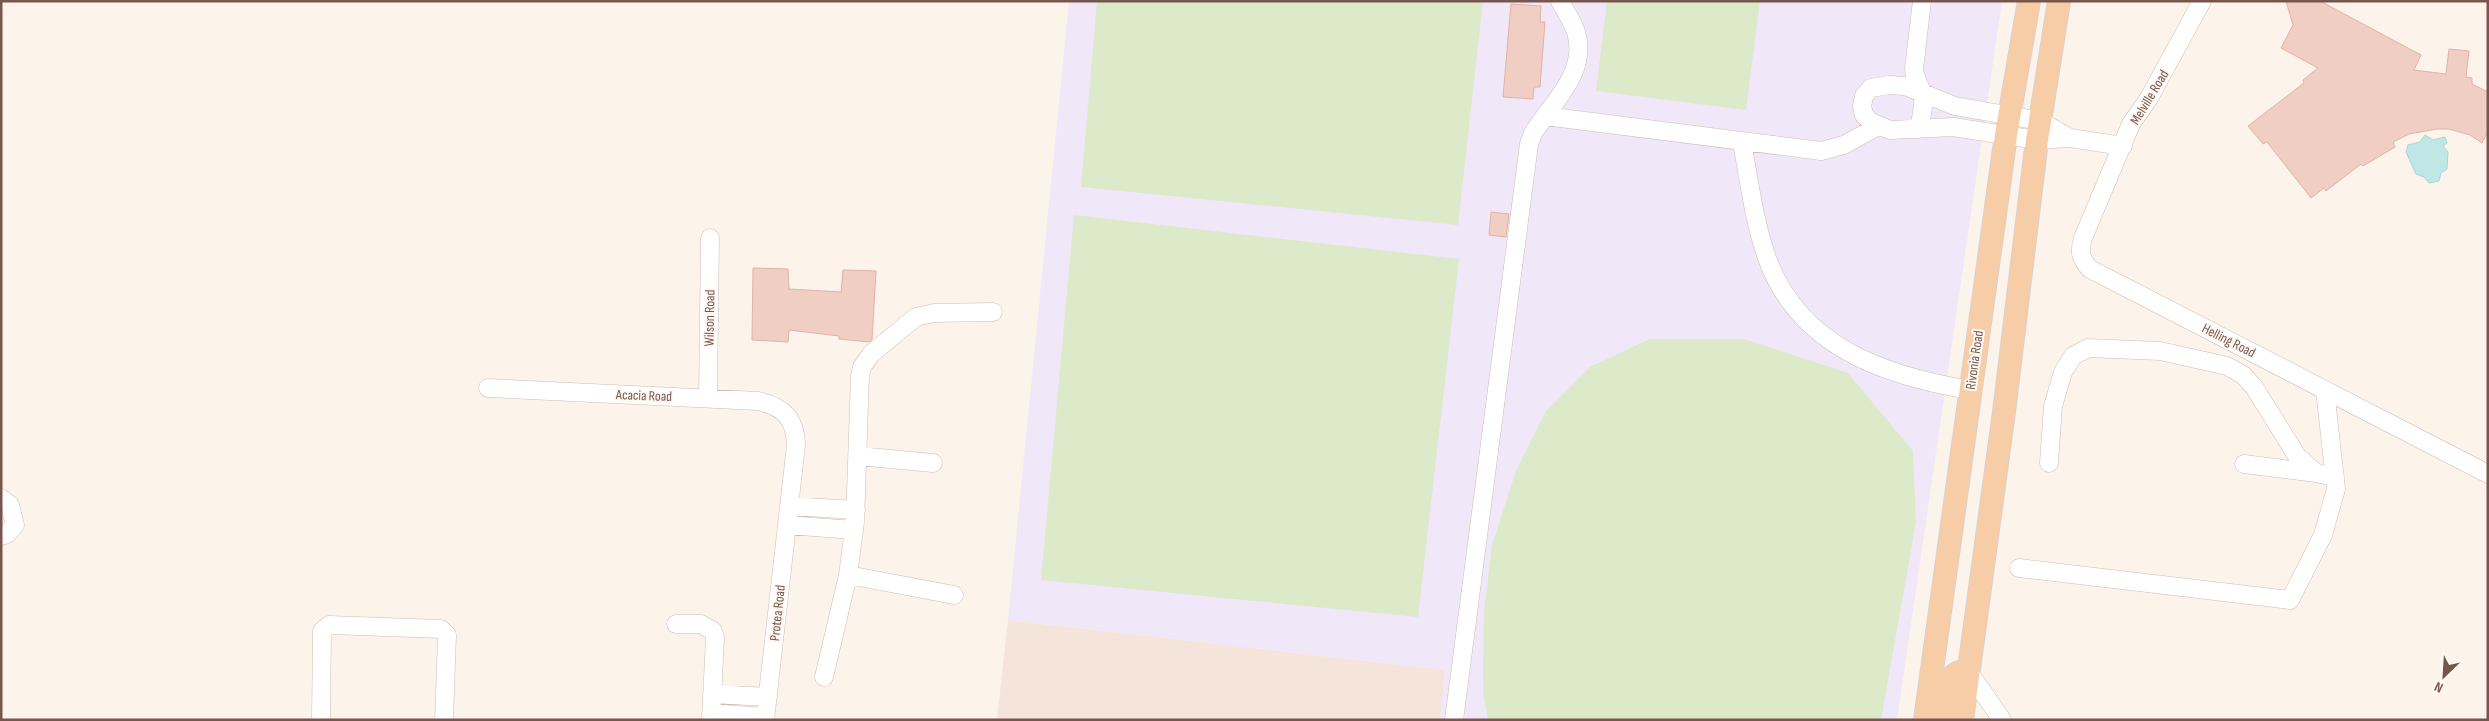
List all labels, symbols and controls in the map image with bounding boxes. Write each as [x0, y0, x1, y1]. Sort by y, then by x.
street label: Melville Road [2126, 67, 2172, 128]
street label: Wilson Road [701, 289, 718, 347]
street label: Helling Road [2199, 320, 2259, 361]
street label: Rivonia Road [1962, 329, 1987, 391]
street label: Acacia Road [615, 386, 672, 405]
street label: Protea Road [766, 584, 789, 642]
north arrow [2419, 651, 2469, 701]
text: N [2432, 678, 2446, 697]

